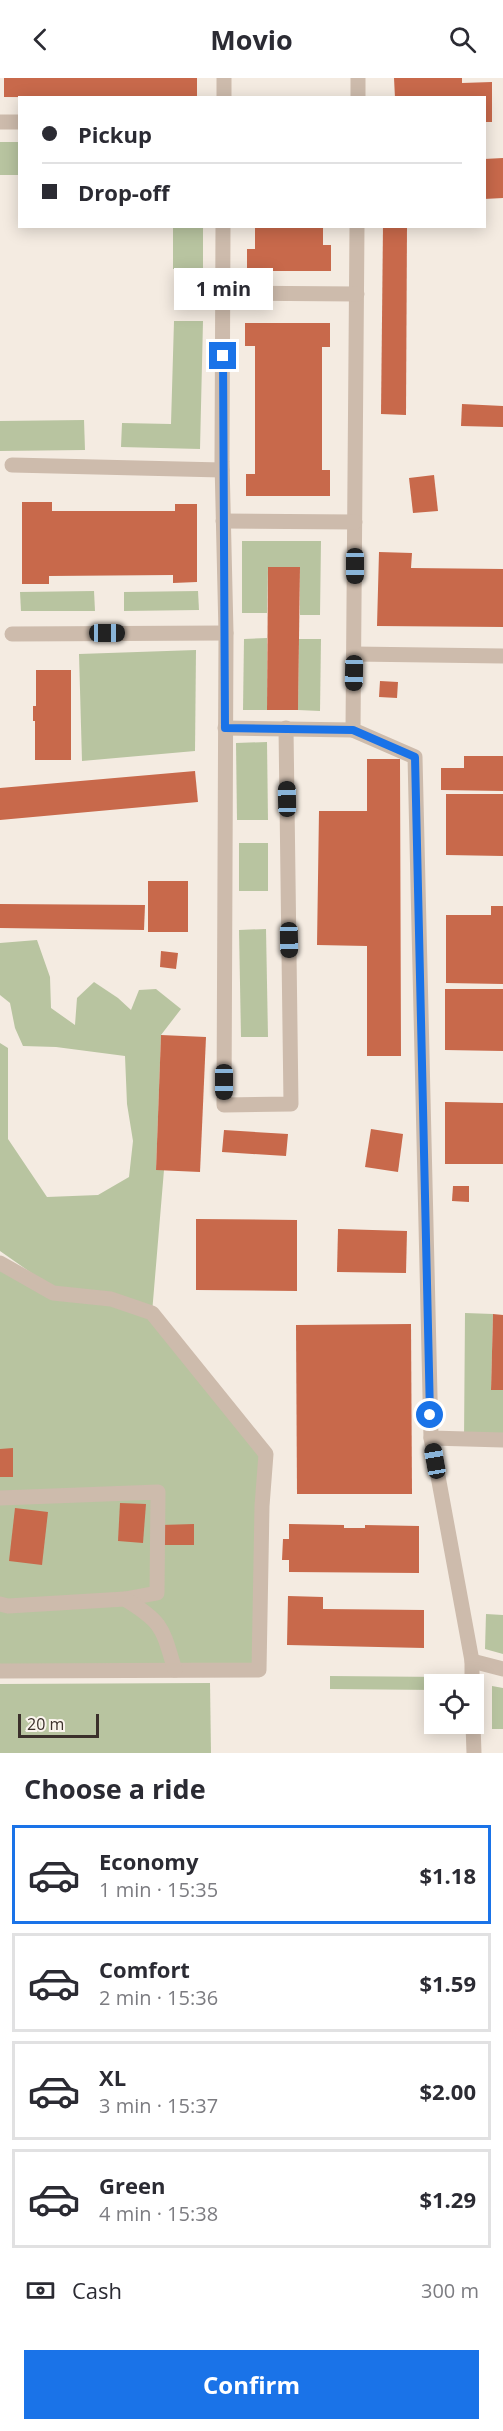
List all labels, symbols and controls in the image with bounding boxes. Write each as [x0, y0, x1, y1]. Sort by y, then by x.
text: Movio [210, 21, 293, 58]
icon: back [24, 23, 57, 56]
icon: search [446, 23, 479, 56]
text: Pickup [78, 119, 152, 149]
text: Drop-off [78, 177, 170, 207]
callout: 1 min [174, 269, 272, 311]
text: 1 min [196, 275, 251, 302]
route end [209, 342, 236, 369]
car [346, 548, 364, 584]
car [89, 624, 125, 642]
car [345, 655, 363, 691]
car [278, 781, 296, 817]
car [280, 922, 298, 958]
car [215, 1064, 233, 1100]
route start [416, 1401, 443, 1428]
car [423, 1442, 447, 1480]
map controls [424, 1674, 484, 1734]
button: locate [424, 1674, 484, 1734]
scale bar [18, 1711, 99, 1738]
text: 20 m [27, 1713, 64, 1735]
text: Choose a ride [24, 1770, 206, 1807]
text: Economy [99, 1846, 198, 1876]
icon: car [27, 1848, 81, 1902]
text: $1.18 [419, 1860, 476, 1890]
text: 1 min · 15:35 [99, 1876, 218, 1903]
text: Comfort [99, 1954, 190, 1984]
icon: car [27, 1956, 81, 2010]
text: $1.59 [419, 1968, 476, 1998]
text: 2 min · 15:36 [99, 1984, 218, 2011]
text: XL [99, 2062, 126, 2092]
icon: car [27, 2064, 81, 2118]
text: $2.00 [419, 2076, 476, 2106]
text: 3 min · 15:37 [99, 2092, 218, 2119]
text: Green [99, 2170, 165, 2200]
icon: car [27, 2172, 81, 2226]
text: $1.29 [419, 2184, 476, 2214]
text: 4 min · 15:38 [99, 2200, 218, 2227]
icon: cash [24, 2274, 57, 2307]
text: Cash [72, 2275, 122, 2305]
text: 300 m [421, 2277, 479, 2304]
button: Confirm [24, 2350, 479, 2419]

